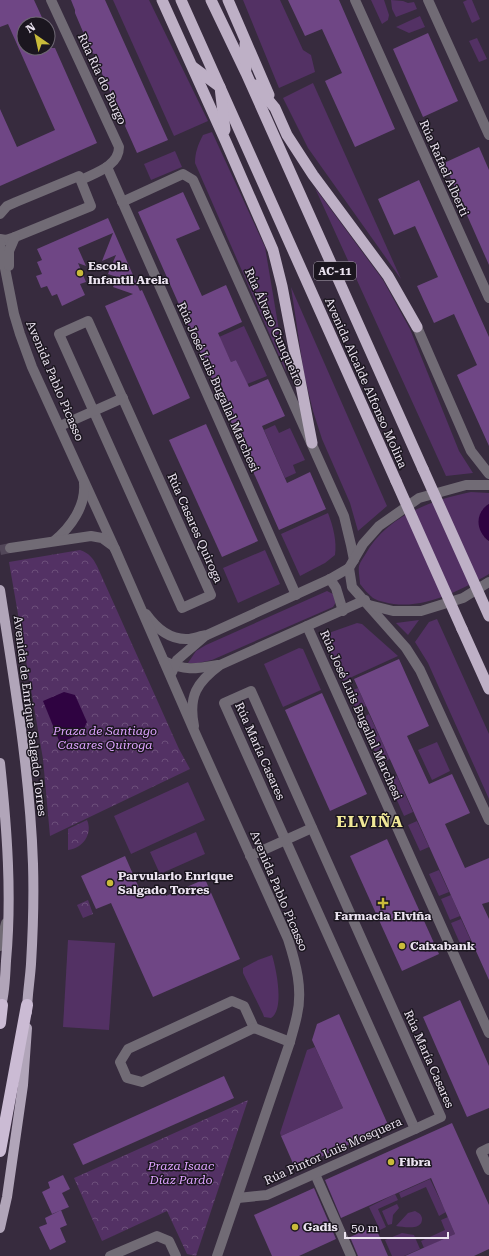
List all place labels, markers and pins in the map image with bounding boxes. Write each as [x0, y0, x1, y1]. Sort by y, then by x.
place label: Escola Infantil Arela [88, 259, 169, 287]
marker: Escola Infantil Arela [75, 268, 85, 278]
place label: Parvulario Enrique Salgado Torres [118, 869, 233, 897]
marker: Parvulario Enrique Salgado Torres [105, 878, 115, 888]
marker: Farmacia Elviña [378, 898, 388, 908]
place label: Farmacia Elviña [335, 909, 431, 923]
place label: Caixabank [410, 939, 476, 953]
marker: Caixabank [397, 941, 407, 951]
place label: Fibra [399, 1155, 431, 1169]
marker: Fibra [386, 1157, 396, 1167]
place label: Gadis [303, 1220, 338, 1234]
marker: Gadis [290, 1222, 300, 1232]

